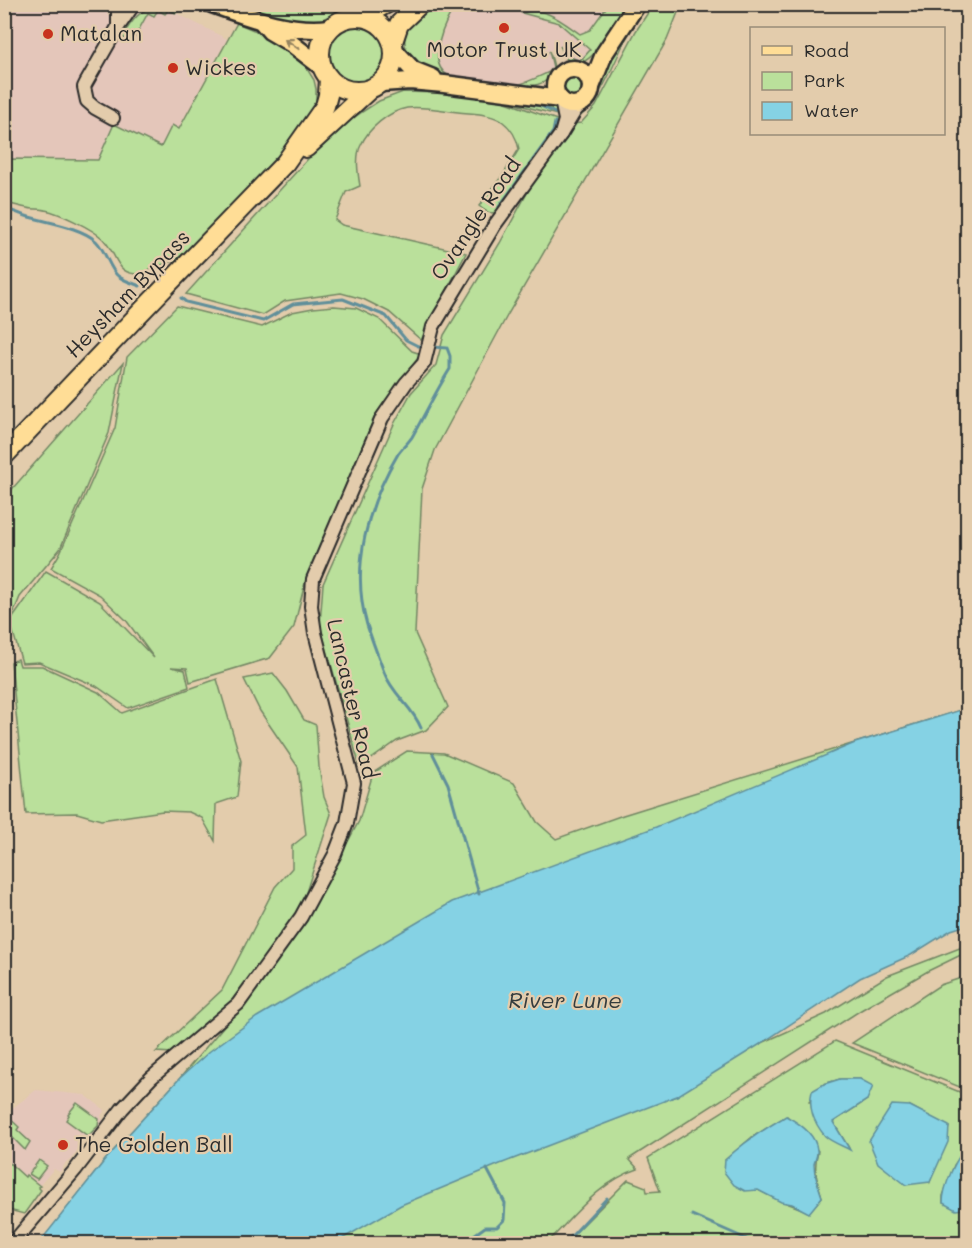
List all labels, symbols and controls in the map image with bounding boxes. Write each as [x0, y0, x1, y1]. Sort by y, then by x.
place label: Matalan [60, 19, 142, 46]
marker: Motor Trust UK [497, 21, 511, 35]
marker: Matalan [41, 27, 55, 41]
legend [750, 27, 945, 135]
place label: Motor Trust UK [427, 35, 582, 62]
one-way arrow [285, 38, 301, 50]
text: Road [804, 38, 849, 62]
place label: Wickes [185, 53, 257, 80]
marker: Wickes [166, 61, 180, 75]
text: Park [804, 68, 845, 92]
text: Water [804, 98, 859, 122]
street label: Ovangle Road [424, 152, 526, 285]
street label: Heysham Bypass [59, 223, 195, 363]
street label: Lancaster Road [322, 616, 385, 781]
water label: River Lune [508, 985, 622, 1014]
place label: The Golden Ball [75, 1130, 233, 1157]
marker: The Golden Ball [56, 1138, 70, 1152]

